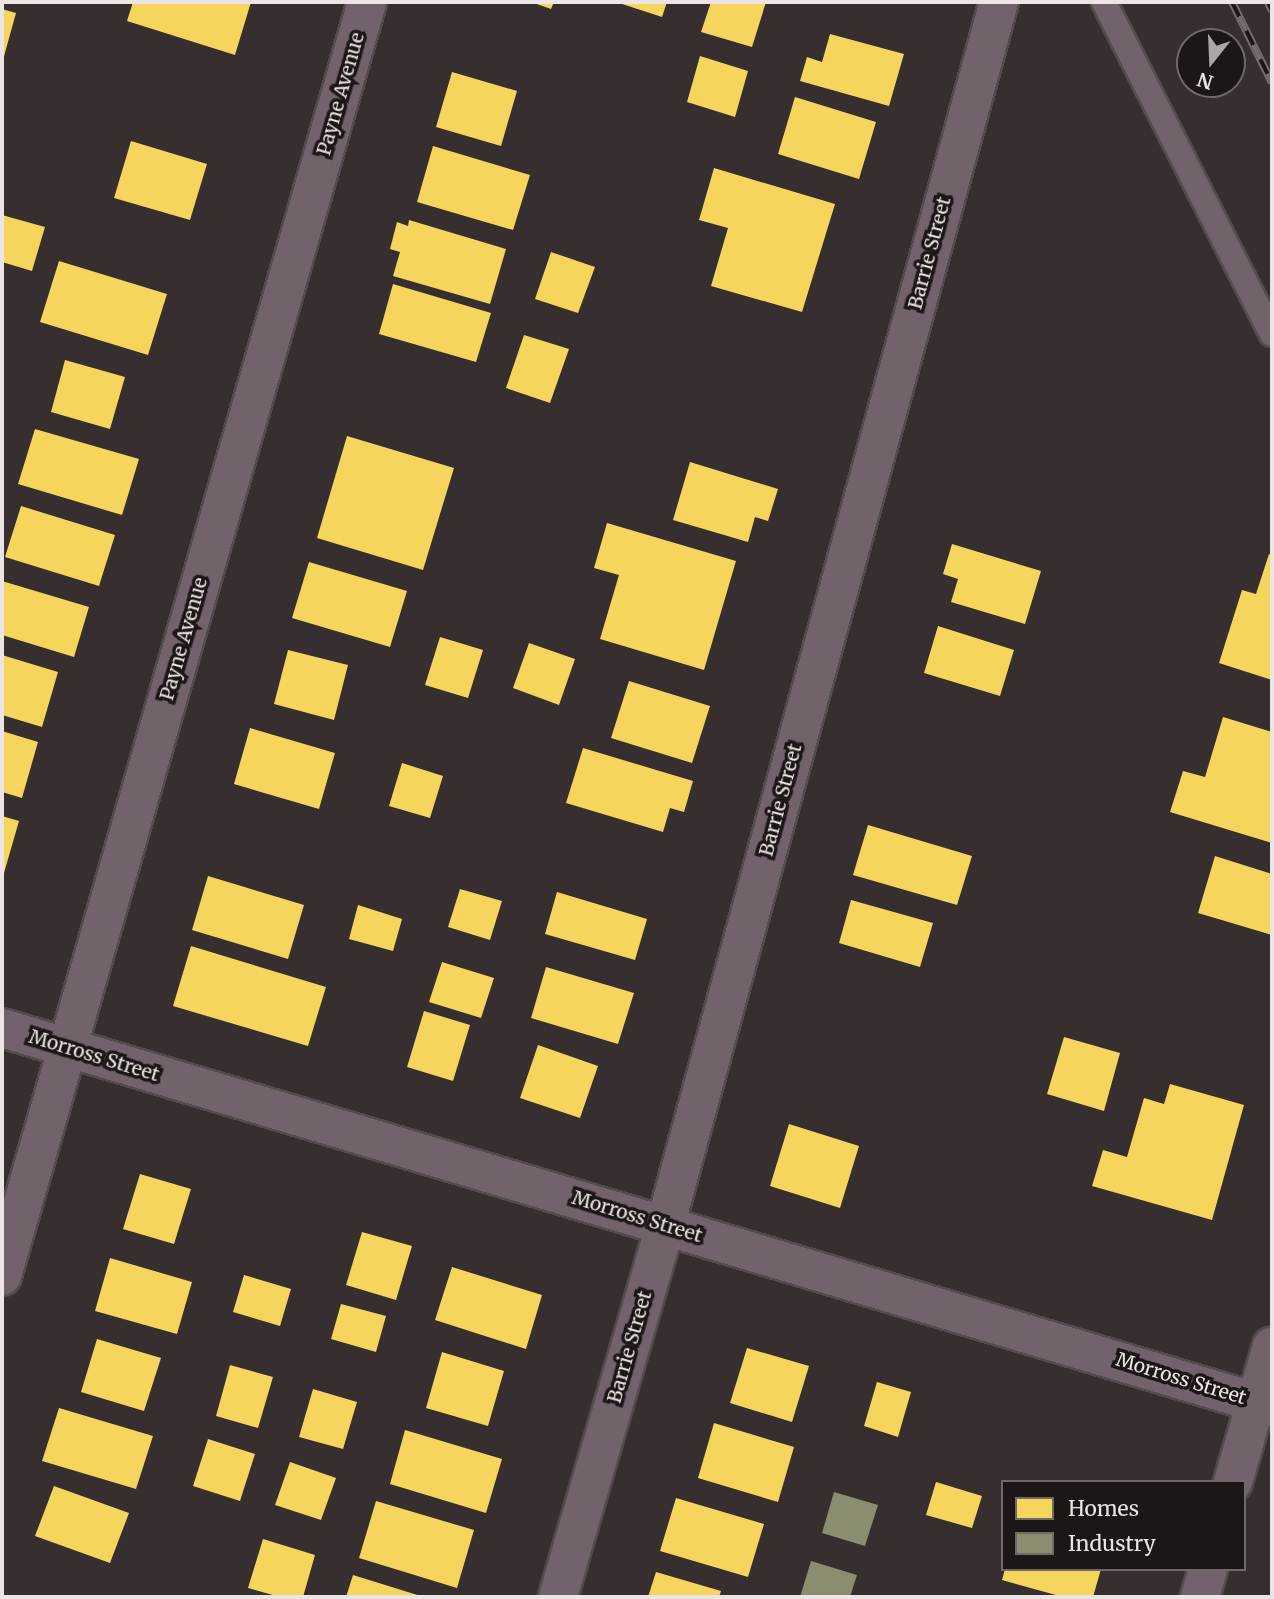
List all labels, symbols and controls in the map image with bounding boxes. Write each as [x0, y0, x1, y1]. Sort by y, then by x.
north arrow [1176, 28, 1246, 98]
street label: Payne Avenue [313, 30, 369, 158]
text: N [1194, 67, 1216, 95]
street label: Barrie Street [904, 194, 956, 312]
street label: Payne Avenue [156, 575, 212, 703]
street label: Barrie Street [755, 741, 807, 859]
street label: Morross Street [26, 1025, 162, 1087]
street label: Morross Street [569, 1186, 705, 1248]
street label: Barrie Street [603, 1288, 657, 1406]
street label: Morross Street [1113, 1348, 1249, 1410]
legend [1001, 1480, 1246, 1571]
text: Homes [1068, 1495, 1139, 1522]
text: Industry [1068, 1530, 1156, 1557]

